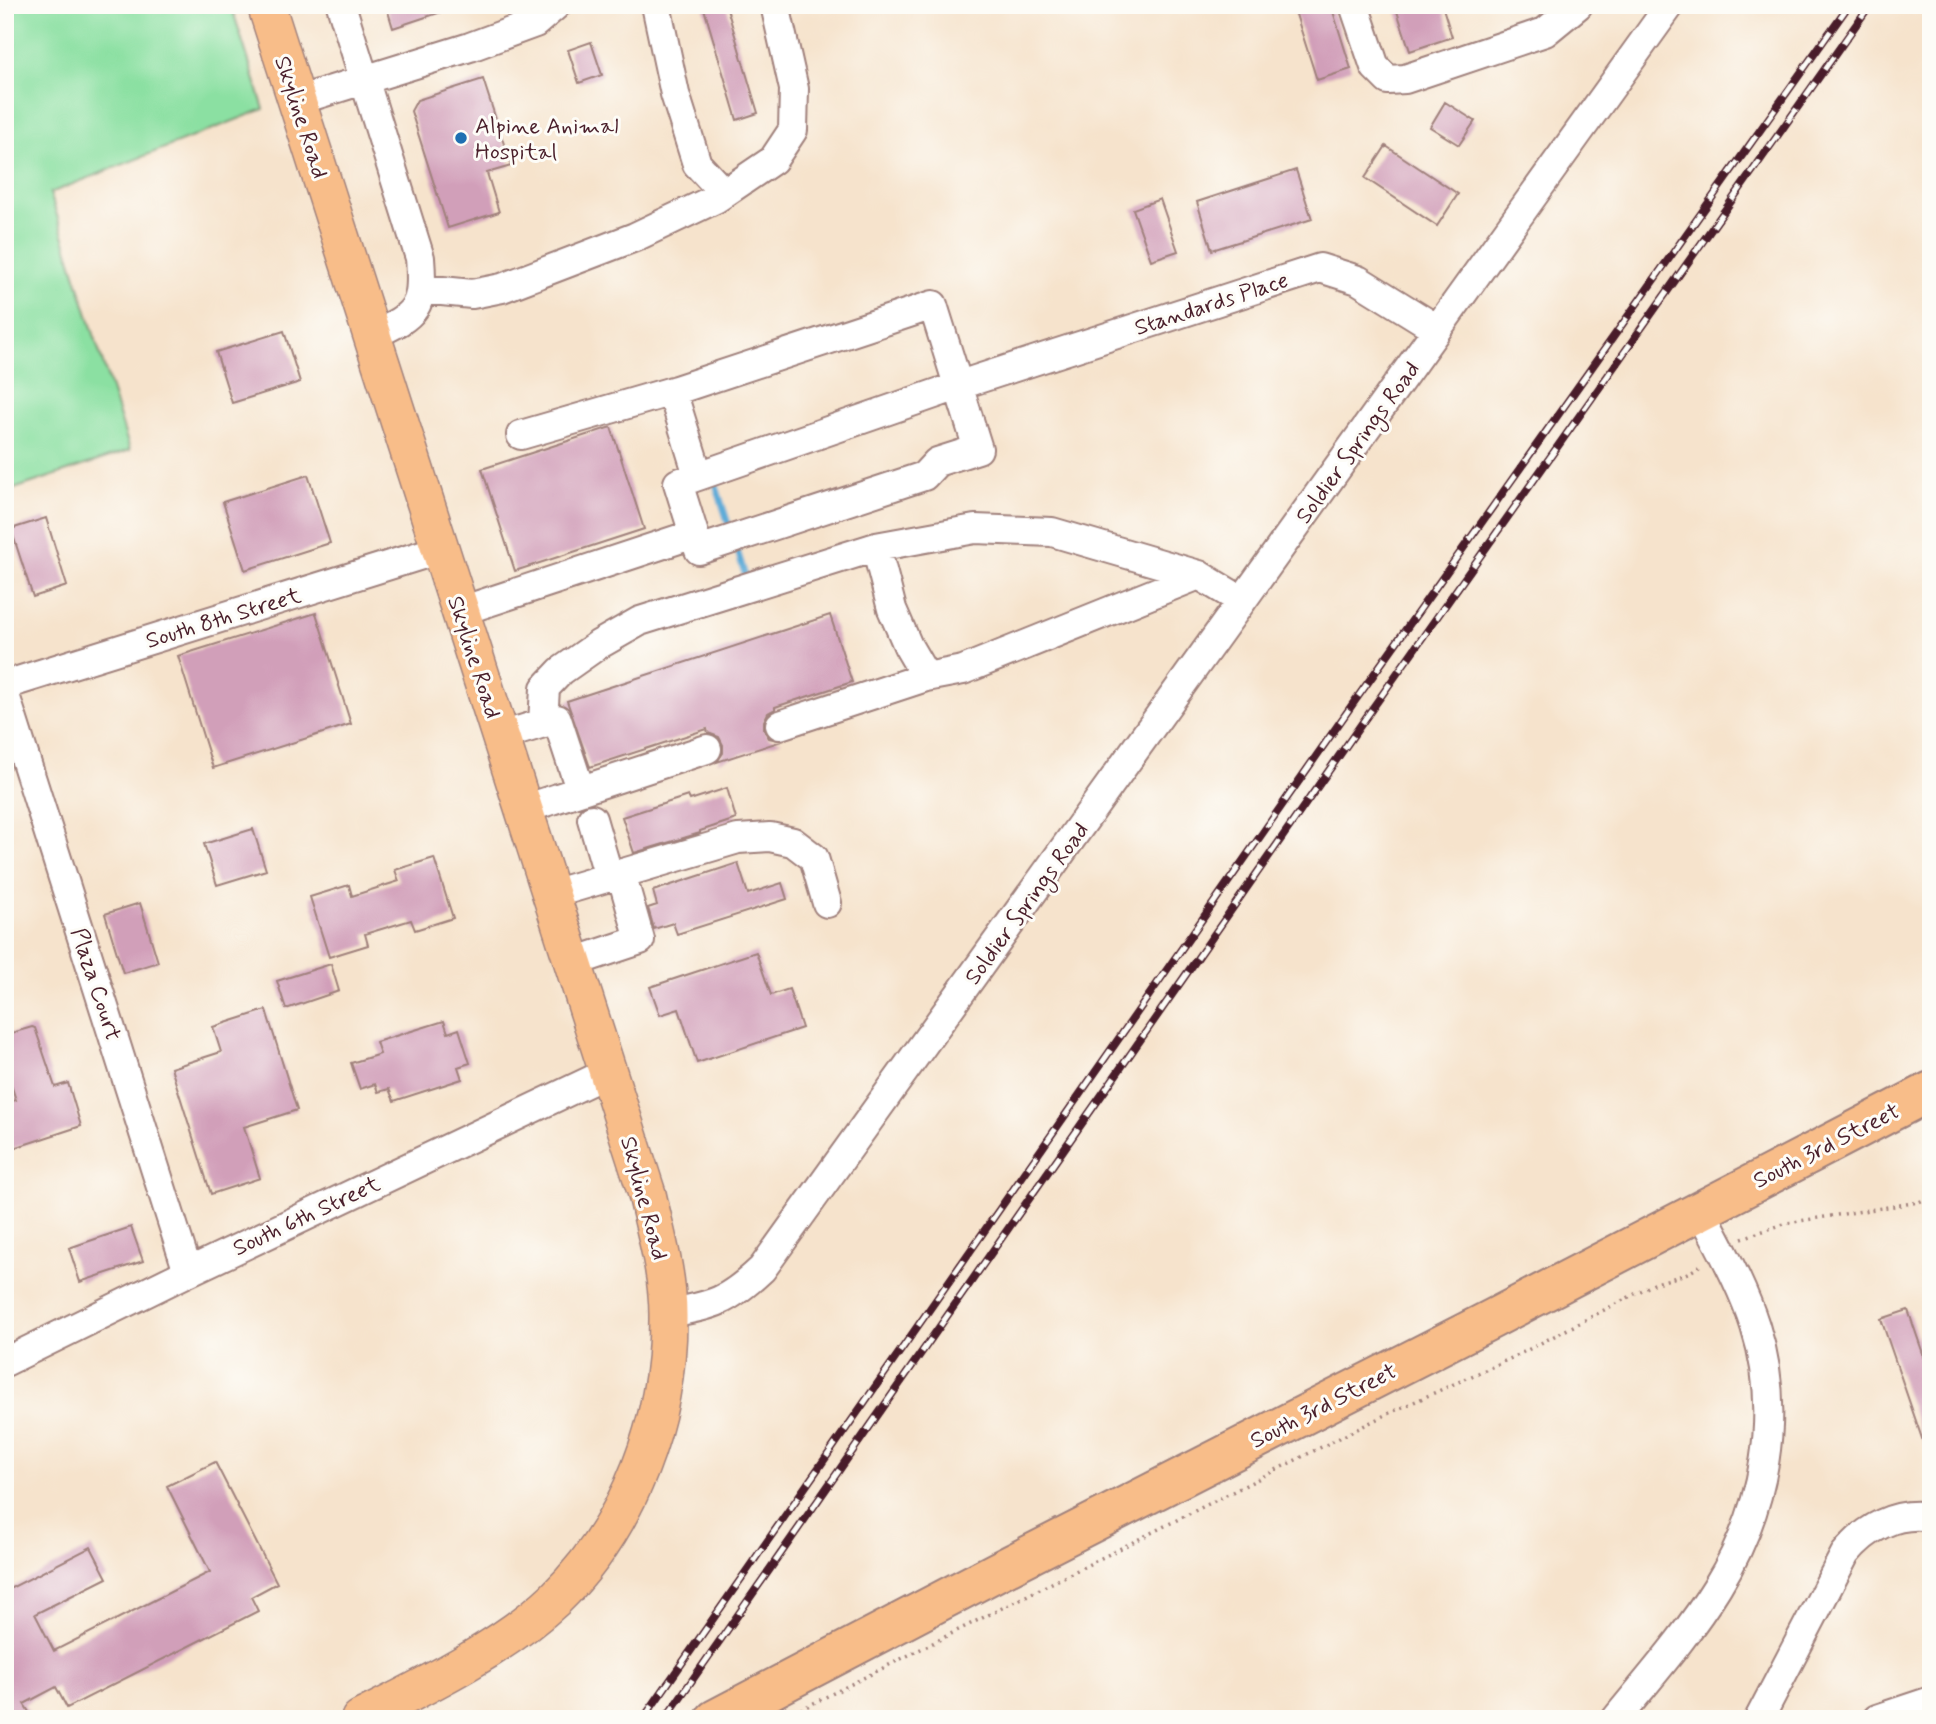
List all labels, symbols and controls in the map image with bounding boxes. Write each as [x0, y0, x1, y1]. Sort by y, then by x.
street label: Skyline Road [266, 53, 334, 183]
place label: Alpine Animal Hospital [475, 112, 619, 168]
marker: Alpine Animal Hospital [453, 130, 469, 146]
street label: Standards Place [1131, 266, 1292, 344]
street label: Soldier Springs Road [1290, 356, 1429, 532]
street label: South 8th Street [142, 581, 305, 657]
street label: Skyline Road [439, 593, 507, 723]
street label: Soldier Springs Road [959, 817, 1098, 993]
street label: Plaza Court [63, 924, 127, 1045]
street label: South 3rd Street [1749, 1097, 1905, 1197]
street label: Skyline Road [612, 1133, 674, 1264]
street label: South 6th Street [228, 1169, 386, 1264]
street label: South 3rd Street [1246, 1357, 1402, 1457]

